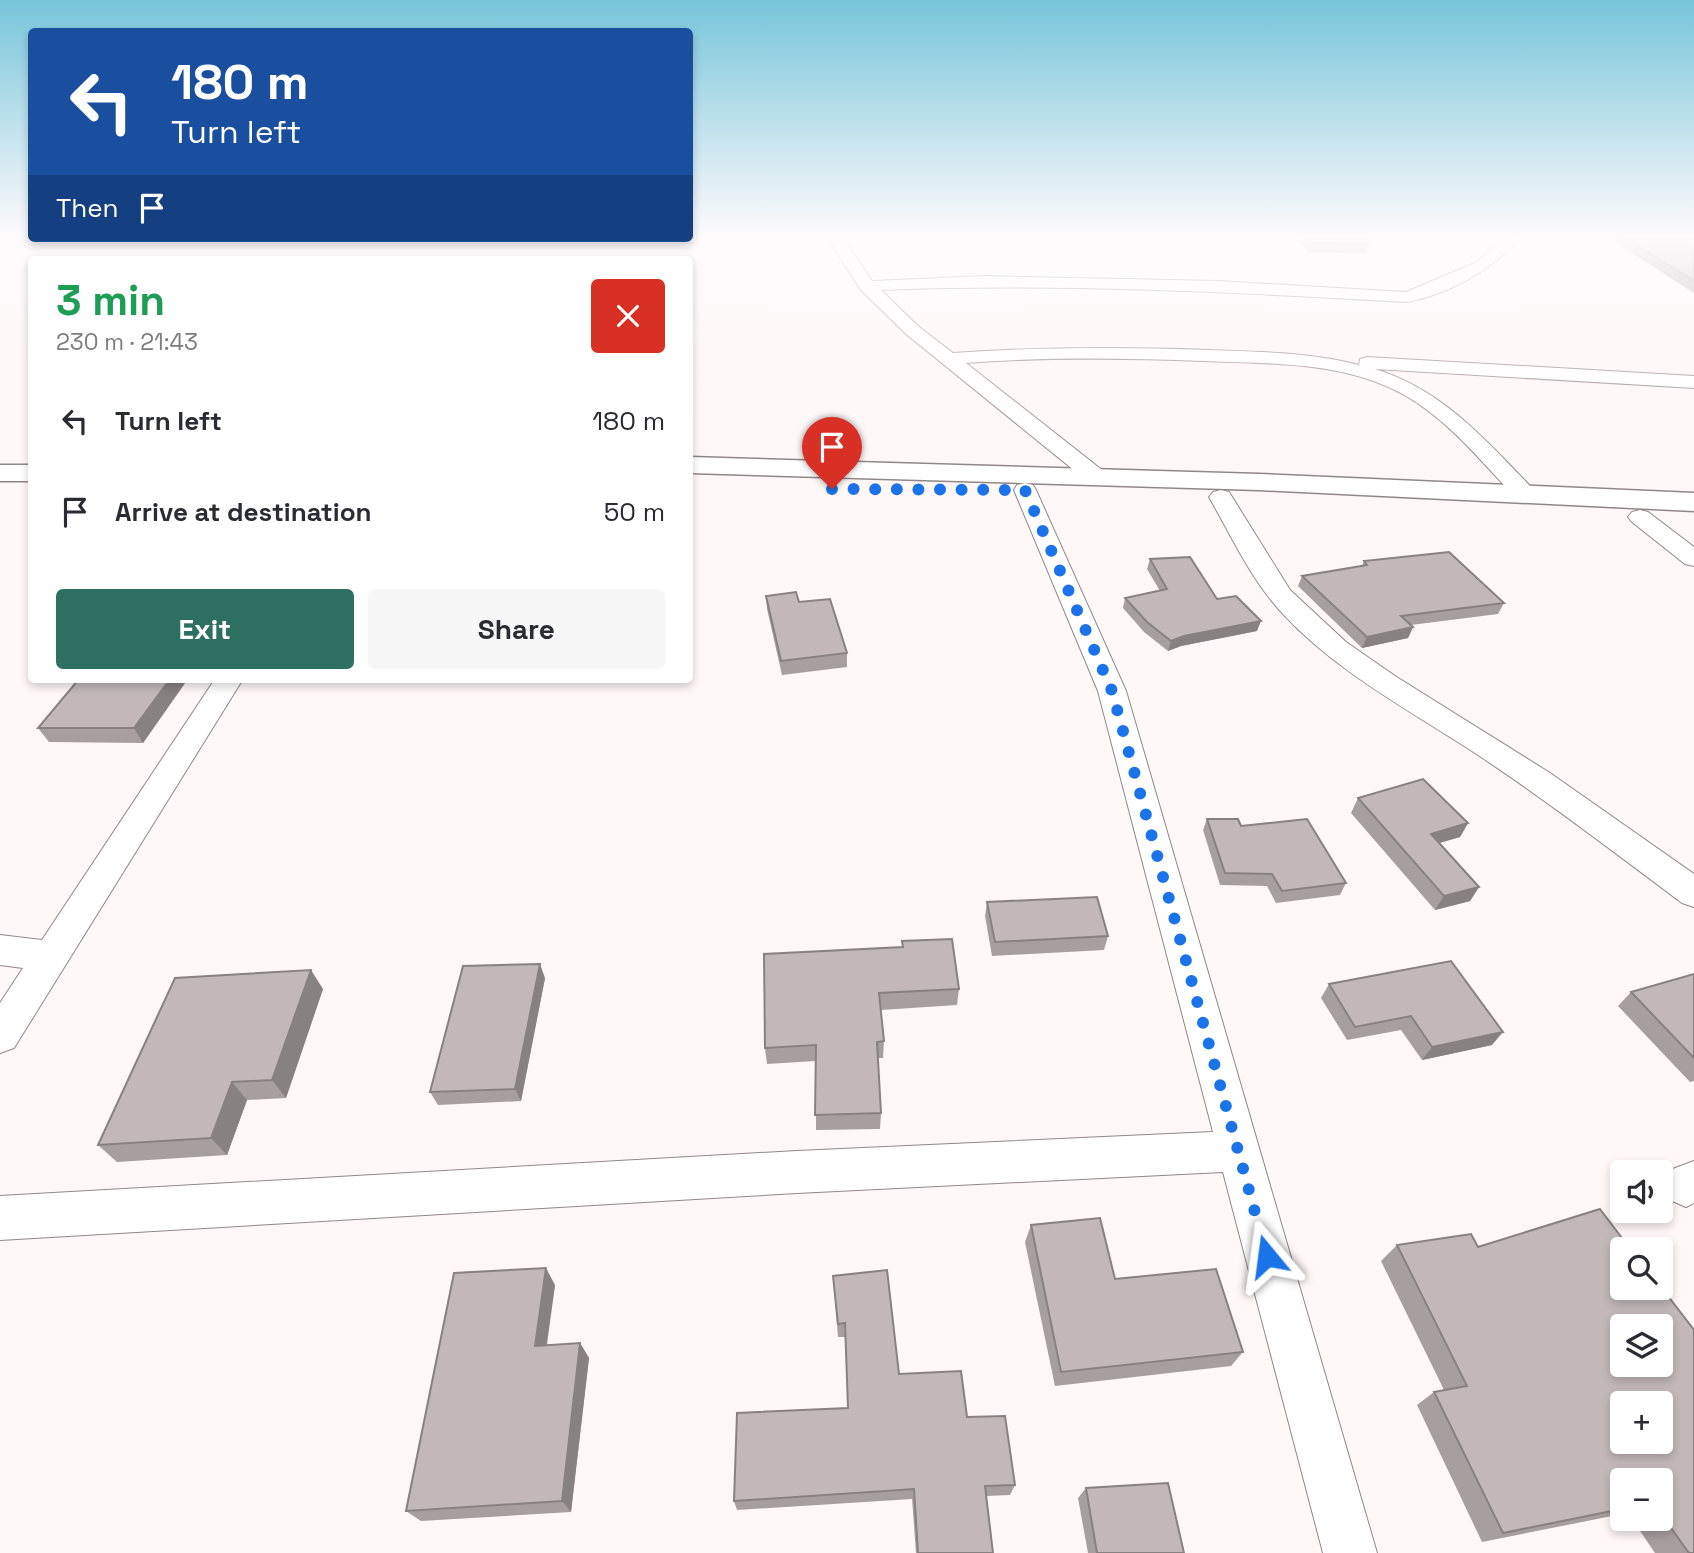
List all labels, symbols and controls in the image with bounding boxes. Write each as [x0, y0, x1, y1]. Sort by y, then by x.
text: 180 m [171, 51, 309, 113]
icon: left [56, 56, 147, 147]
text: Turn left [171, 112, 301, 152]
icon: arrive [133, 189, 171, 227]
text: Then [56, 191, 119, 225]
text: 3 min [56, 274, 165, 327]
button: close [591, 279, 665, 353]
text: 230 m · 21:43 [56, 327, 198, 357]
icon: left [56, 402, 94, 440]
text: Turn left [115, 404, 222, 438]
text: 180 m [592, 404, 665, 438]
pin [802, 417, 862, 489]
icon: arrive [813, 428, 851, 466]
icon: arrive [56, 493, 94, 531]
text: Arrive at destination [115, 495, 372, 529]
text: 50 m [604, 495, 665, 529]
button: Exit [56, 589, 354, 669]
button: Share [368, 589, 665, 669]
map controls [1610, 1160, 1673, 1531]
button: sound [1610, 1160, 1673, 1223]
position arrow [1230, 1219, 1304, 1293]
button: search [1610, 1237, 1673, 1300]
button: layers [1610, 1314, 1673, 1377]
button: + [1610, 1391, 1673, 1454]
button: − [1610, 1468, 1673, 1531]

